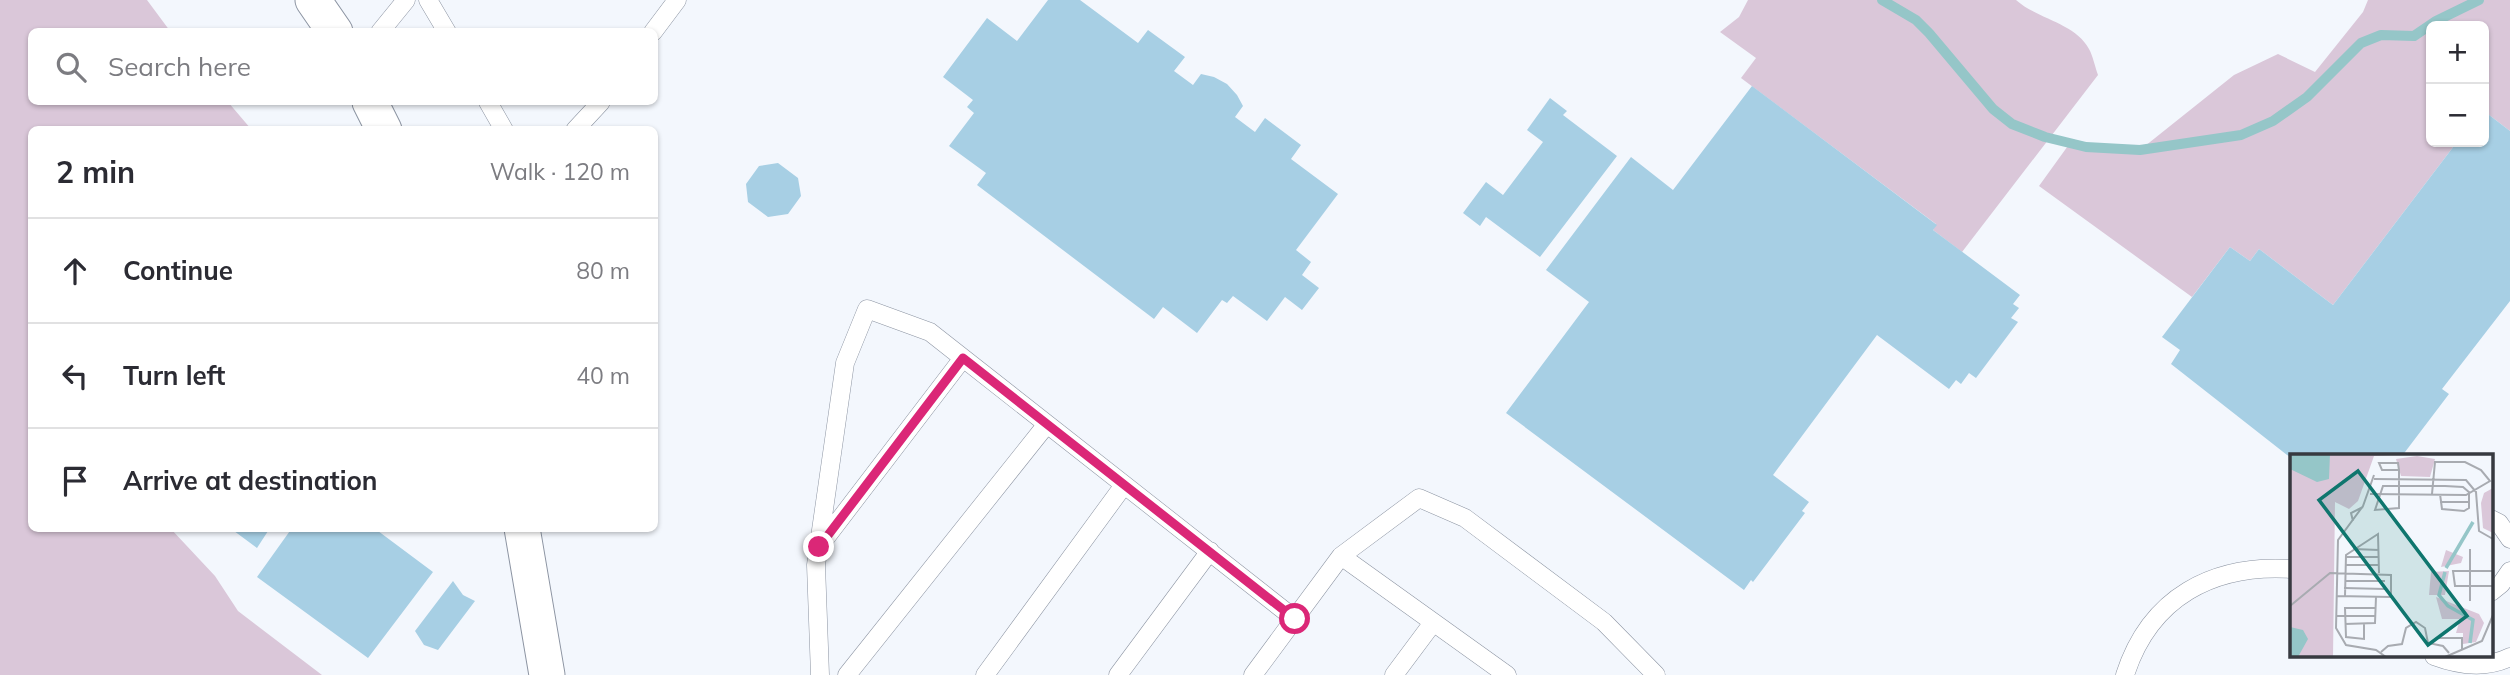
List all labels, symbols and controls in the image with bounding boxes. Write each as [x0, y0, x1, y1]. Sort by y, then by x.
map controls [2426, 21, 2489, 147]
button: + [2426, 21, 2489, 84]
search box [28, 28, 658, 105]
icon: search [52, 48, 90, 86]
text: Search here [108, 50, 251, 83]
button: − [2426, 84, 2489, 147]
text: 2 min [56, 153, 135, 191]
text: Walk · 120 m [490, 157, 630, 186]
icon: ahead [56, 252, 94, 290]
text: Continue [123, 254, 233, 287]
text: 80 m [576, 256, 630, 285]
icon: left [56, 357, 94, 395]
text: Turn left [123, 359, 225, 392]
text: 40 m [576, 361, 630, 390]
inset map [2290, 454, 2492, 658]
icon: arrive [56, 462, 94, 500]
text: Arrive at destination [123, 464, 378, 497]
route end [803, 531, 834, 562]
route start [1279, 603, 1310, 634]

